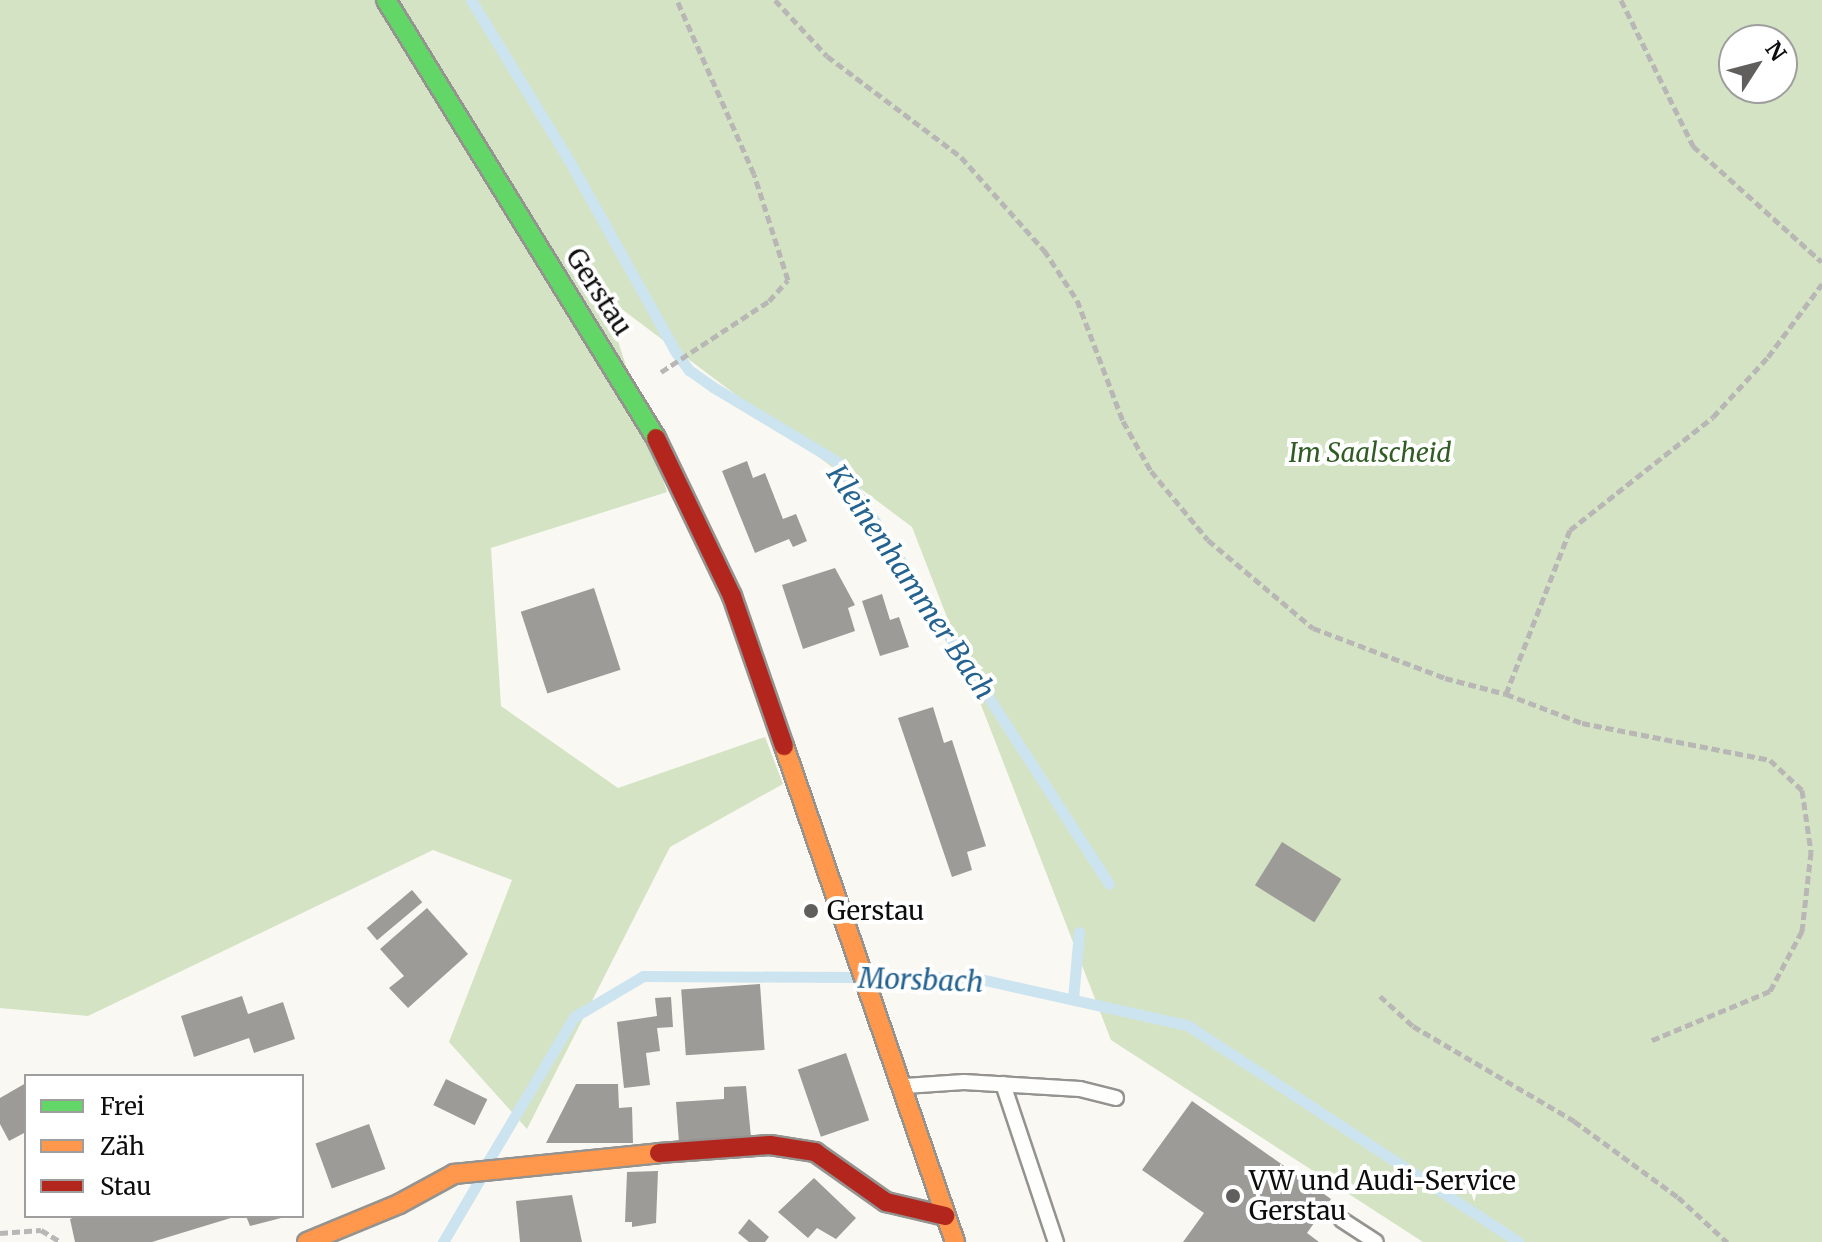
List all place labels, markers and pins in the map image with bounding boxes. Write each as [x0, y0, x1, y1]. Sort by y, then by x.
place label: Gerstau [827, 895, 924, 927]
marker: Gerstau [802, 902, 820, 920]
place label: VW und Audi-Service Gerstau [1249, 1165, 1516, 1226]
marker: VW und Audi-Service Gerstau [1224, 1187, 1242, 1205]

